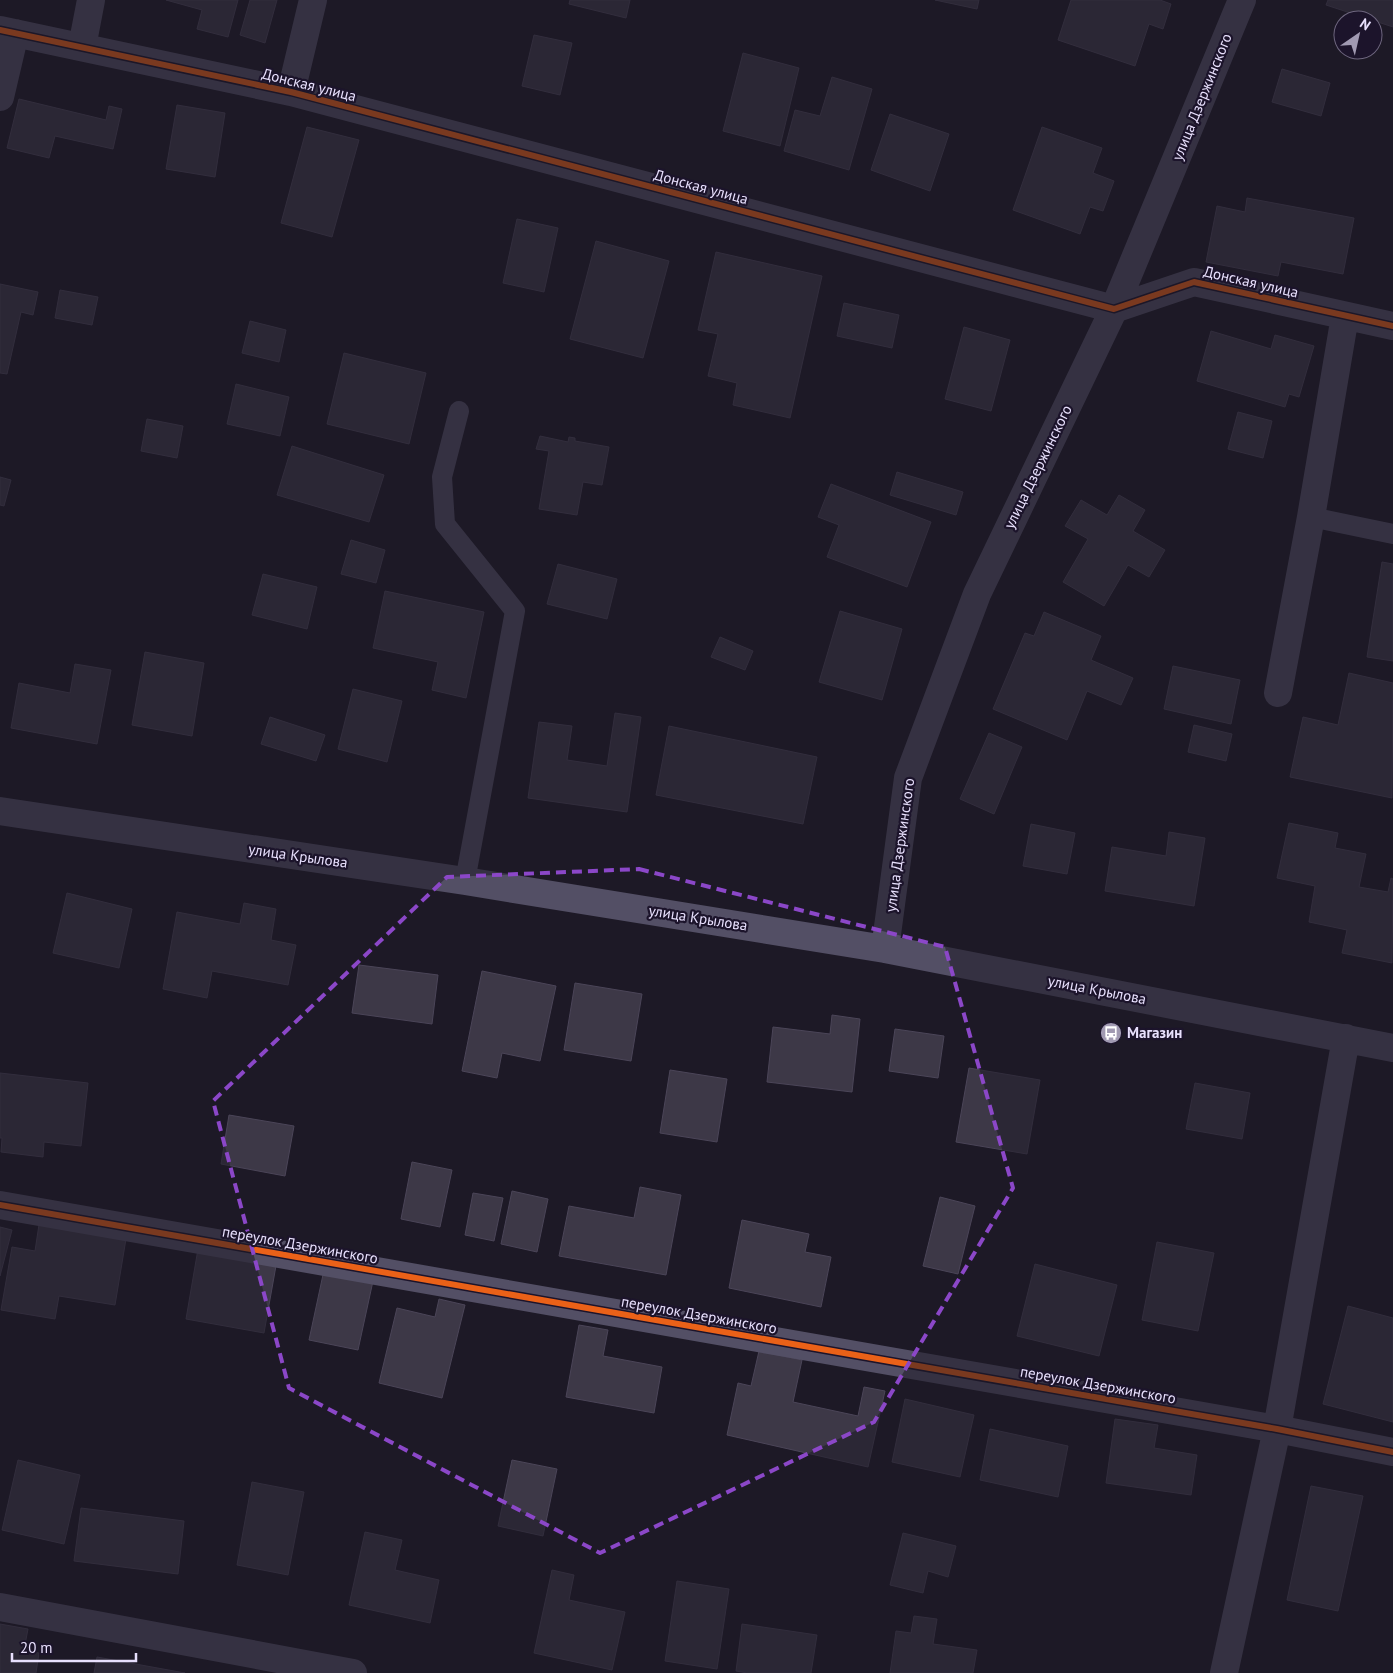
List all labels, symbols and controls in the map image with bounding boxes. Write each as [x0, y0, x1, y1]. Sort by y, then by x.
north arrow [1333, 10, 1383, 60]
text: N [1356, 14, 1374, 34]
street label: улица Дзержинского [1167, 30, 1236, 163]
street label: Донская улица [260, 64, 358, 105]
street label: Донская улица [652, 165, 750, 208]
street label: Донская улица [1202, 261, 1300, 302]
street label: улица Дзержинского [999, 402, 1076, 532]
street label: улица Дзержинского [881, 777, 918, 913]
street label: улица Крылова [247, 839, 349, 872]
street label: улица Крылова [647, 900, 749, 935]
street label: улица Крылова [1046, 971, 1148, 1008]
bus stop icon: Магазин [1099, 1021, 1123, 1045]
place label: Магазин [1127, 1023, 1182, 1042]
street label: переулок Дзержинского [221, 1221, 379, 1268]
street label: переулок Дзержинского [620, 1291, 778, 1338]
street label: переулок Дзержинского [1019, 1361, 1177, 1408]
scale bar [12, 1630, 136, 1662]
text: 20 m [20, 1638, 53, 1657]

